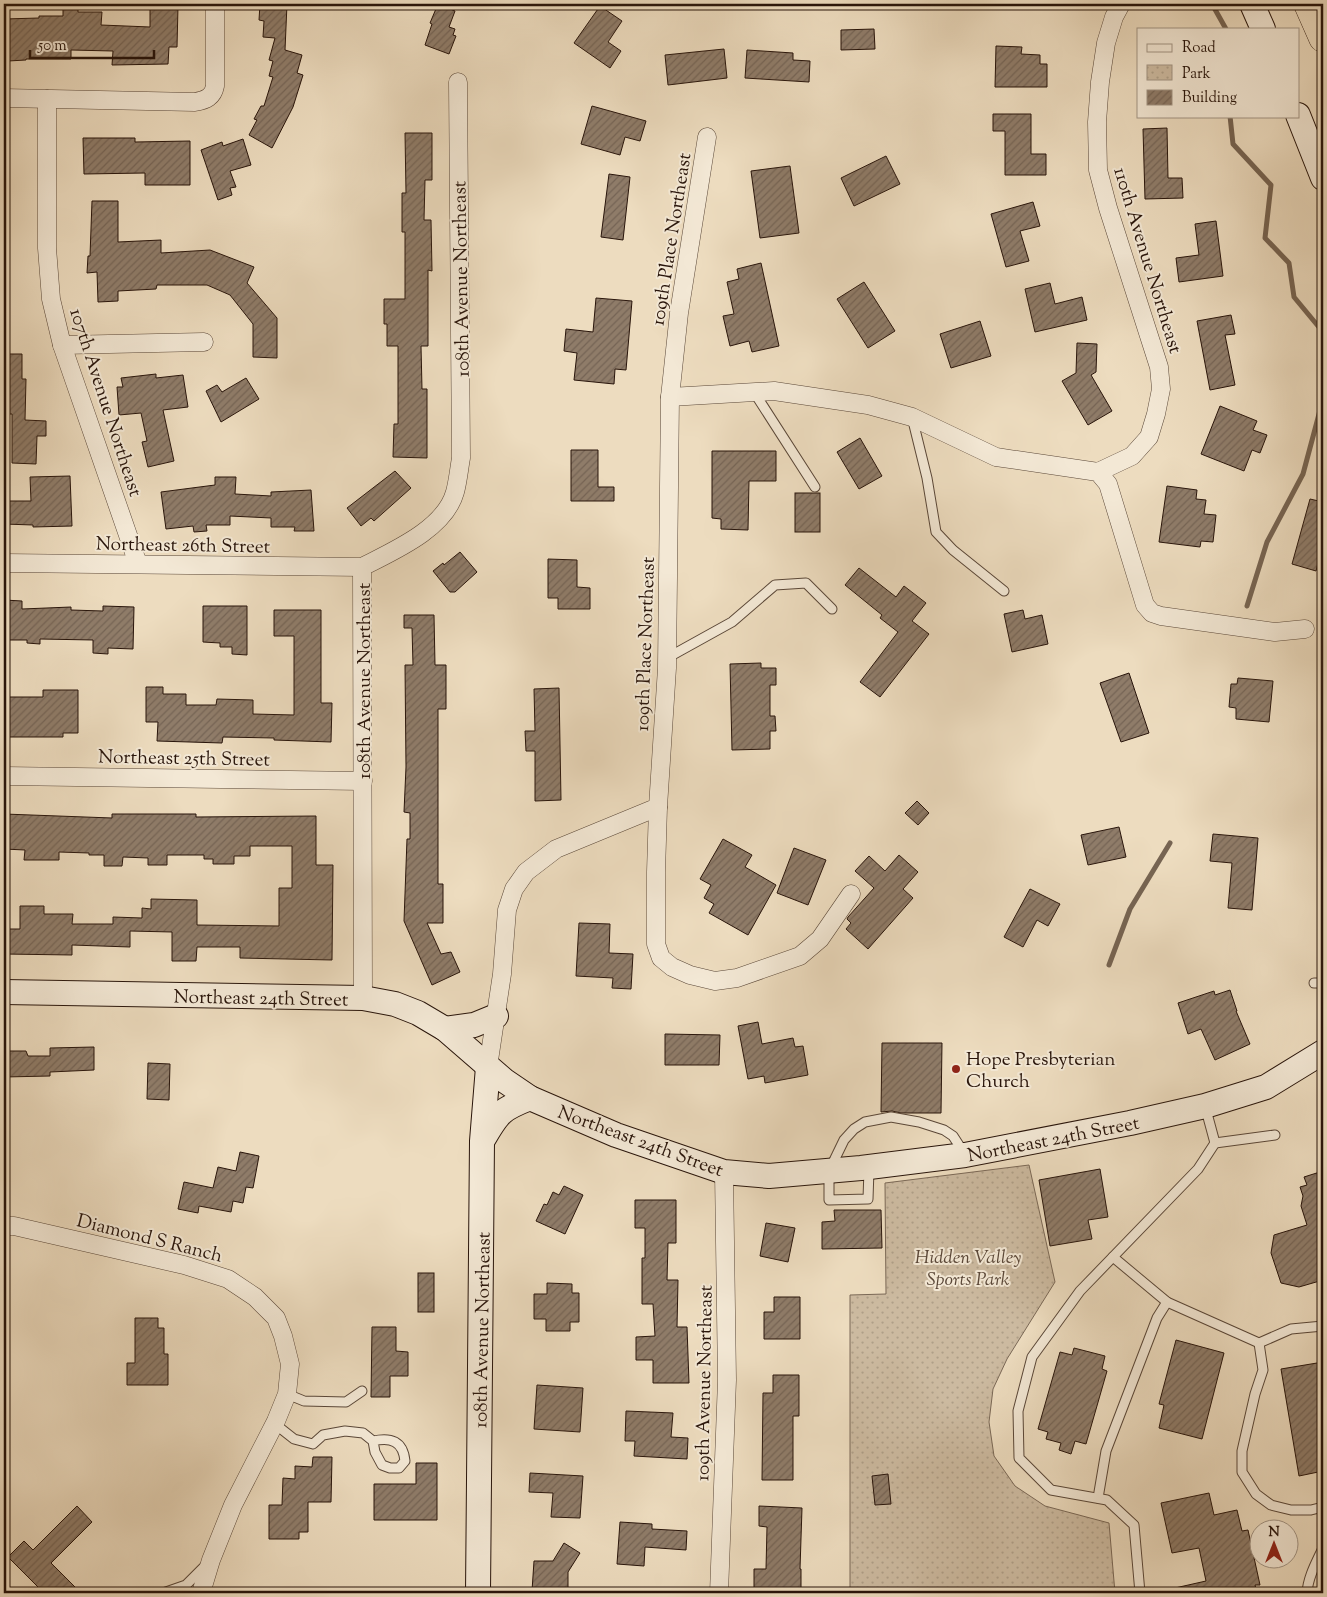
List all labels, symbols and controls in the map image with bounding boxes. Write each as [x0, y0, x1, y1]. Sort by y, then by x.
scale bar [30, 28, 154, 60]
legend [1137, 28, 1300, 118]
text: 50 m [37, 36, 67, 57]
text: Road [1182, 38, 1216, 59]
text: Park [1182, 64, 1211, 85]
text: Building [1182, 88, 1237, 109]
street label: 109th Place Northeast [645, 151, 700, 328]
street label: 110th Avenue Northeast [1105, 164, 1188, 358]
street label: 108th Avenue Northeast [447, 180, 478, 377]
street label: 107th Avenue Northeast [61, 305, 148, 501]
street label: Northeast 26th Street [95, 531, 271, 562]
street label: 109th Place Northeast [630, 556, 663, 732]
street label: 108th Avenue Northeast [352, 582, 379, 779]
street label: Northeast 25th Street [98, 745, 270, 775]
street label: Northeast 24th Street [173, 984, 349, 1015]
place label: Hope Presbyterian Church [966, 1047, 1116, 1096]
marker: Hope Presbyterian Church [950, 1063, 962, 1075]
street label: Northeast 24th Street [554, 1100, 727, 1185]
street label: Northeast 24th Street [965, 1110, 1142, 1170]
street label: Diamond S Ranch [74, 1208, 225, 1271]
street label: 108th Avenue Northeast [468, 1231, 499, 1429]
park label: Hidden Valley Sports Park [915, 1245, 1021, 1294]
street label: 109th Avenue Northeast [690, 1284, 721, 1481]
north arrow [1250, 1520, 1300, 1570]
text: N [1268, 1523, 1280, 1543]

